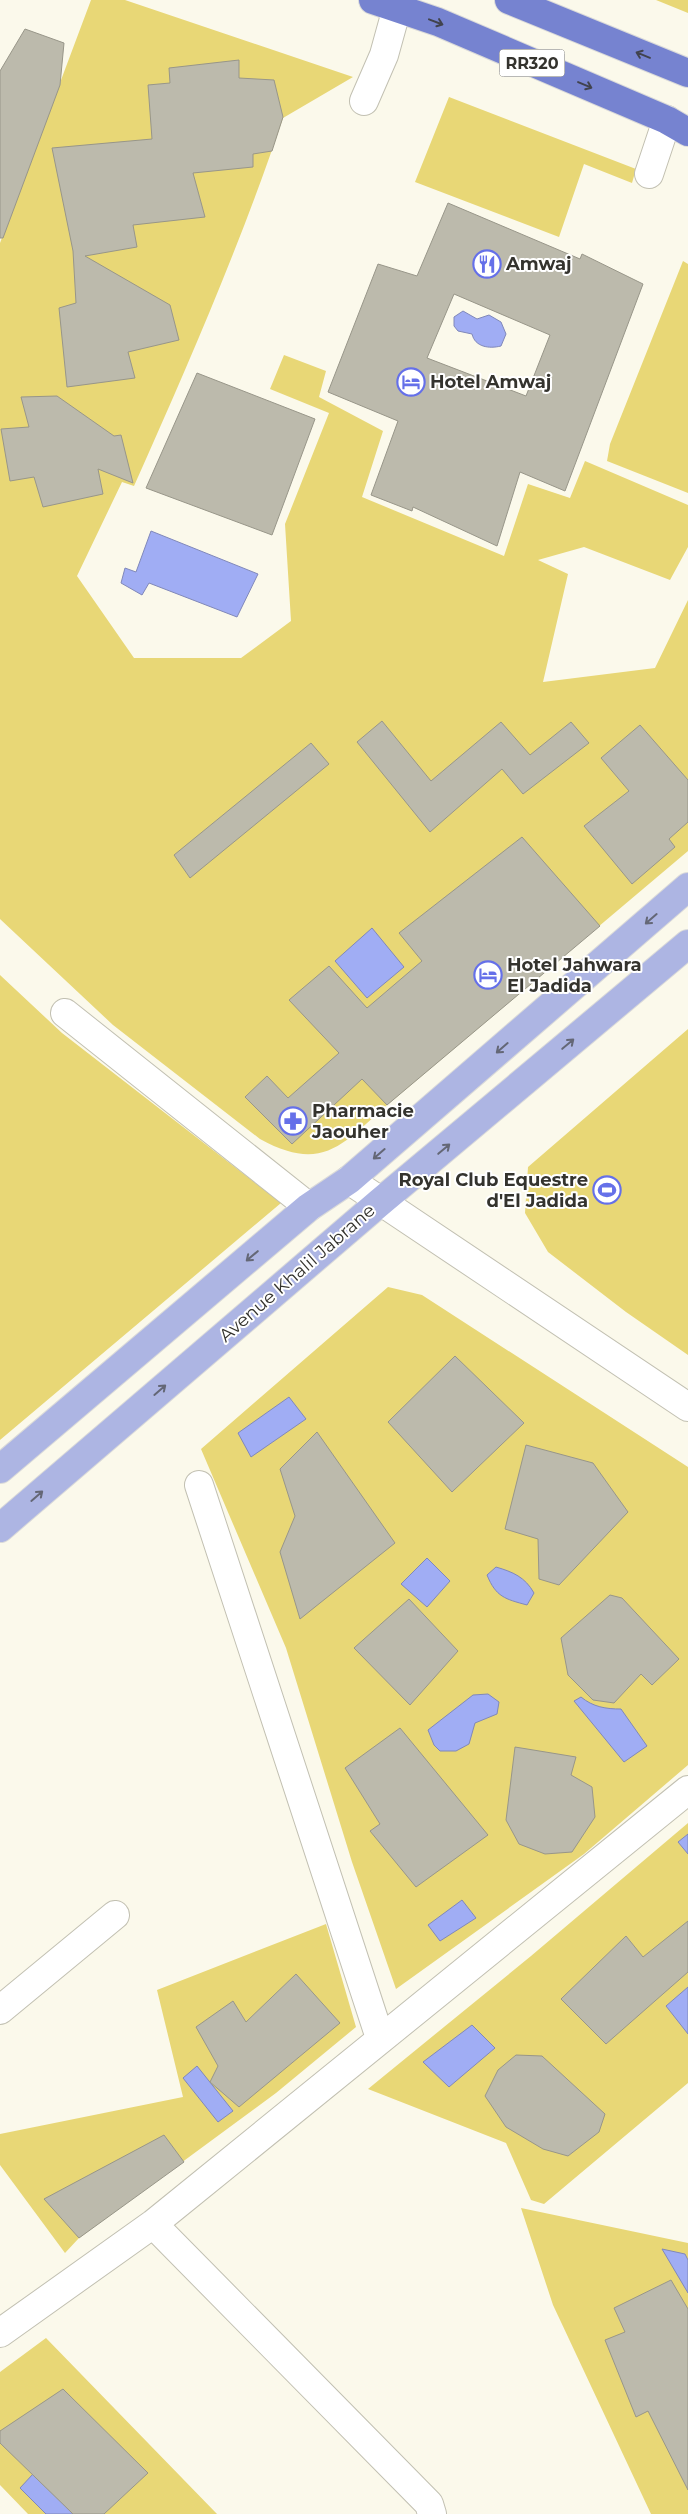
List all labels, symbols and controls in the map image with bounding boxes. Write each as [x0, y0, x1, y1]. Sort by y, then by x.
one-way arrow [428, 18, 443, 27]
road number: RR320 [500, 49, 564, 76]
one-way arrow [636, 49, 651, 59]
one-way arrow [577, 81, 592, 91]
restaurant icon: Amwaj [472, 249, 502, 279]
place label: Amwaj [505, 253, 572, 275]
hotel icon: Hotel Amwaj [396, 367, 426, 397]
place label: Hotel Amwaj [430, 371, 551, 393]
one-way arrow [645, 913, 658, 924]
place label: Hotel Jahwara El Jadida [507, 954, 642, 997]
hotel icon: Hotel Jahwara El Jadida [473, 960, 503, 990]
one-way arrow [562, 1039, 575, 1050]
one-way arrow [495, 1042, 508, 1054]
place label: Pharmacie Jaouher [311, 1100, 414, 1143]
pharmacy icon: Pharmacie Jaouher [278, 1106, 308, 1136]
one-way arrow [437, 1143, 450, 1154]
one-way arrow [372, 1148, 385, 1160]
place label: Royal Club Equestre d'El Jadida [398, 1169, 588, 1212]
sports icon: Royal Club Equestre d'El Jadida [592, 1175, 622, 1205]
street label: Avenue Khalil Jabrane [215, 1199, 380, 1347]
one-way arrow [246, 1250, 259, 1261]
one-way arrow [154, 1385, 167, 1396]
one-way arrow [30, 1491, 43, 1502]

